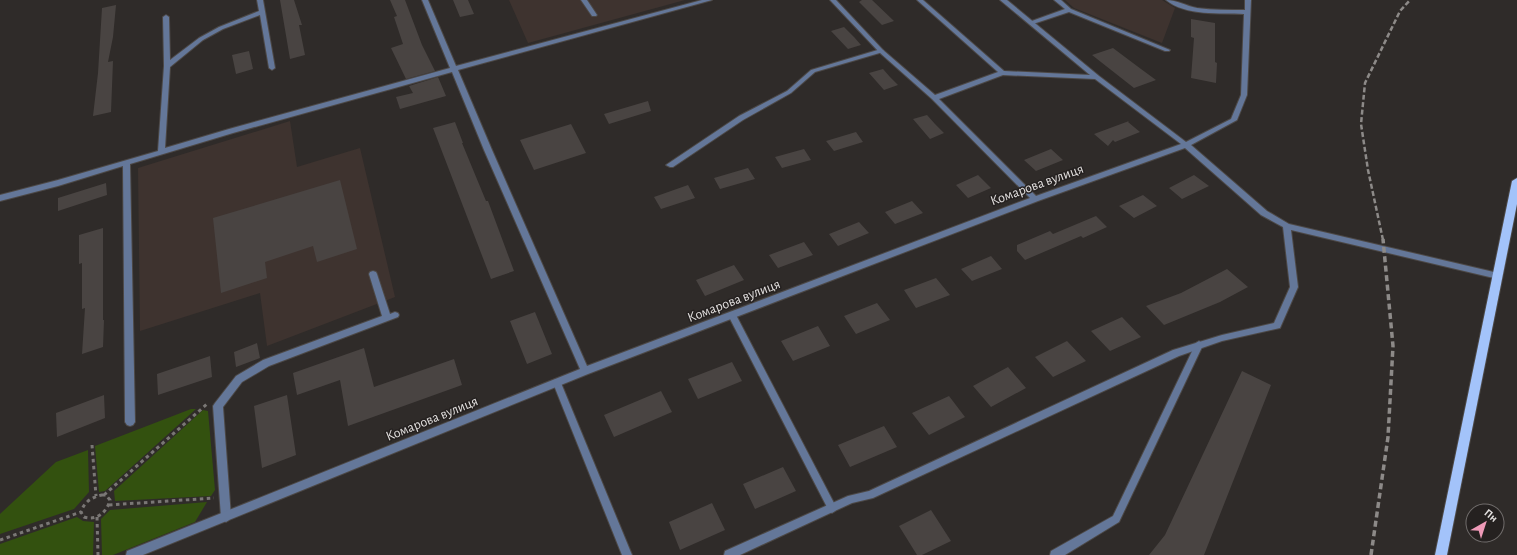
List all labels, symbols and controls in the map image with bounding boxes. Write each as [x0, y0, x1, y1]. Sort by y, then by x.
street label: Комарова вулиця [988, 162, 1086, 208]
street label: Комарова вулиця [686, 277, 782, 325]
street label: Комарова вулиця [384, 394, 480, 444]
north arrow [1465, 503, 1505, 543]
text: Пн [1482, 507, 1500, 524]

